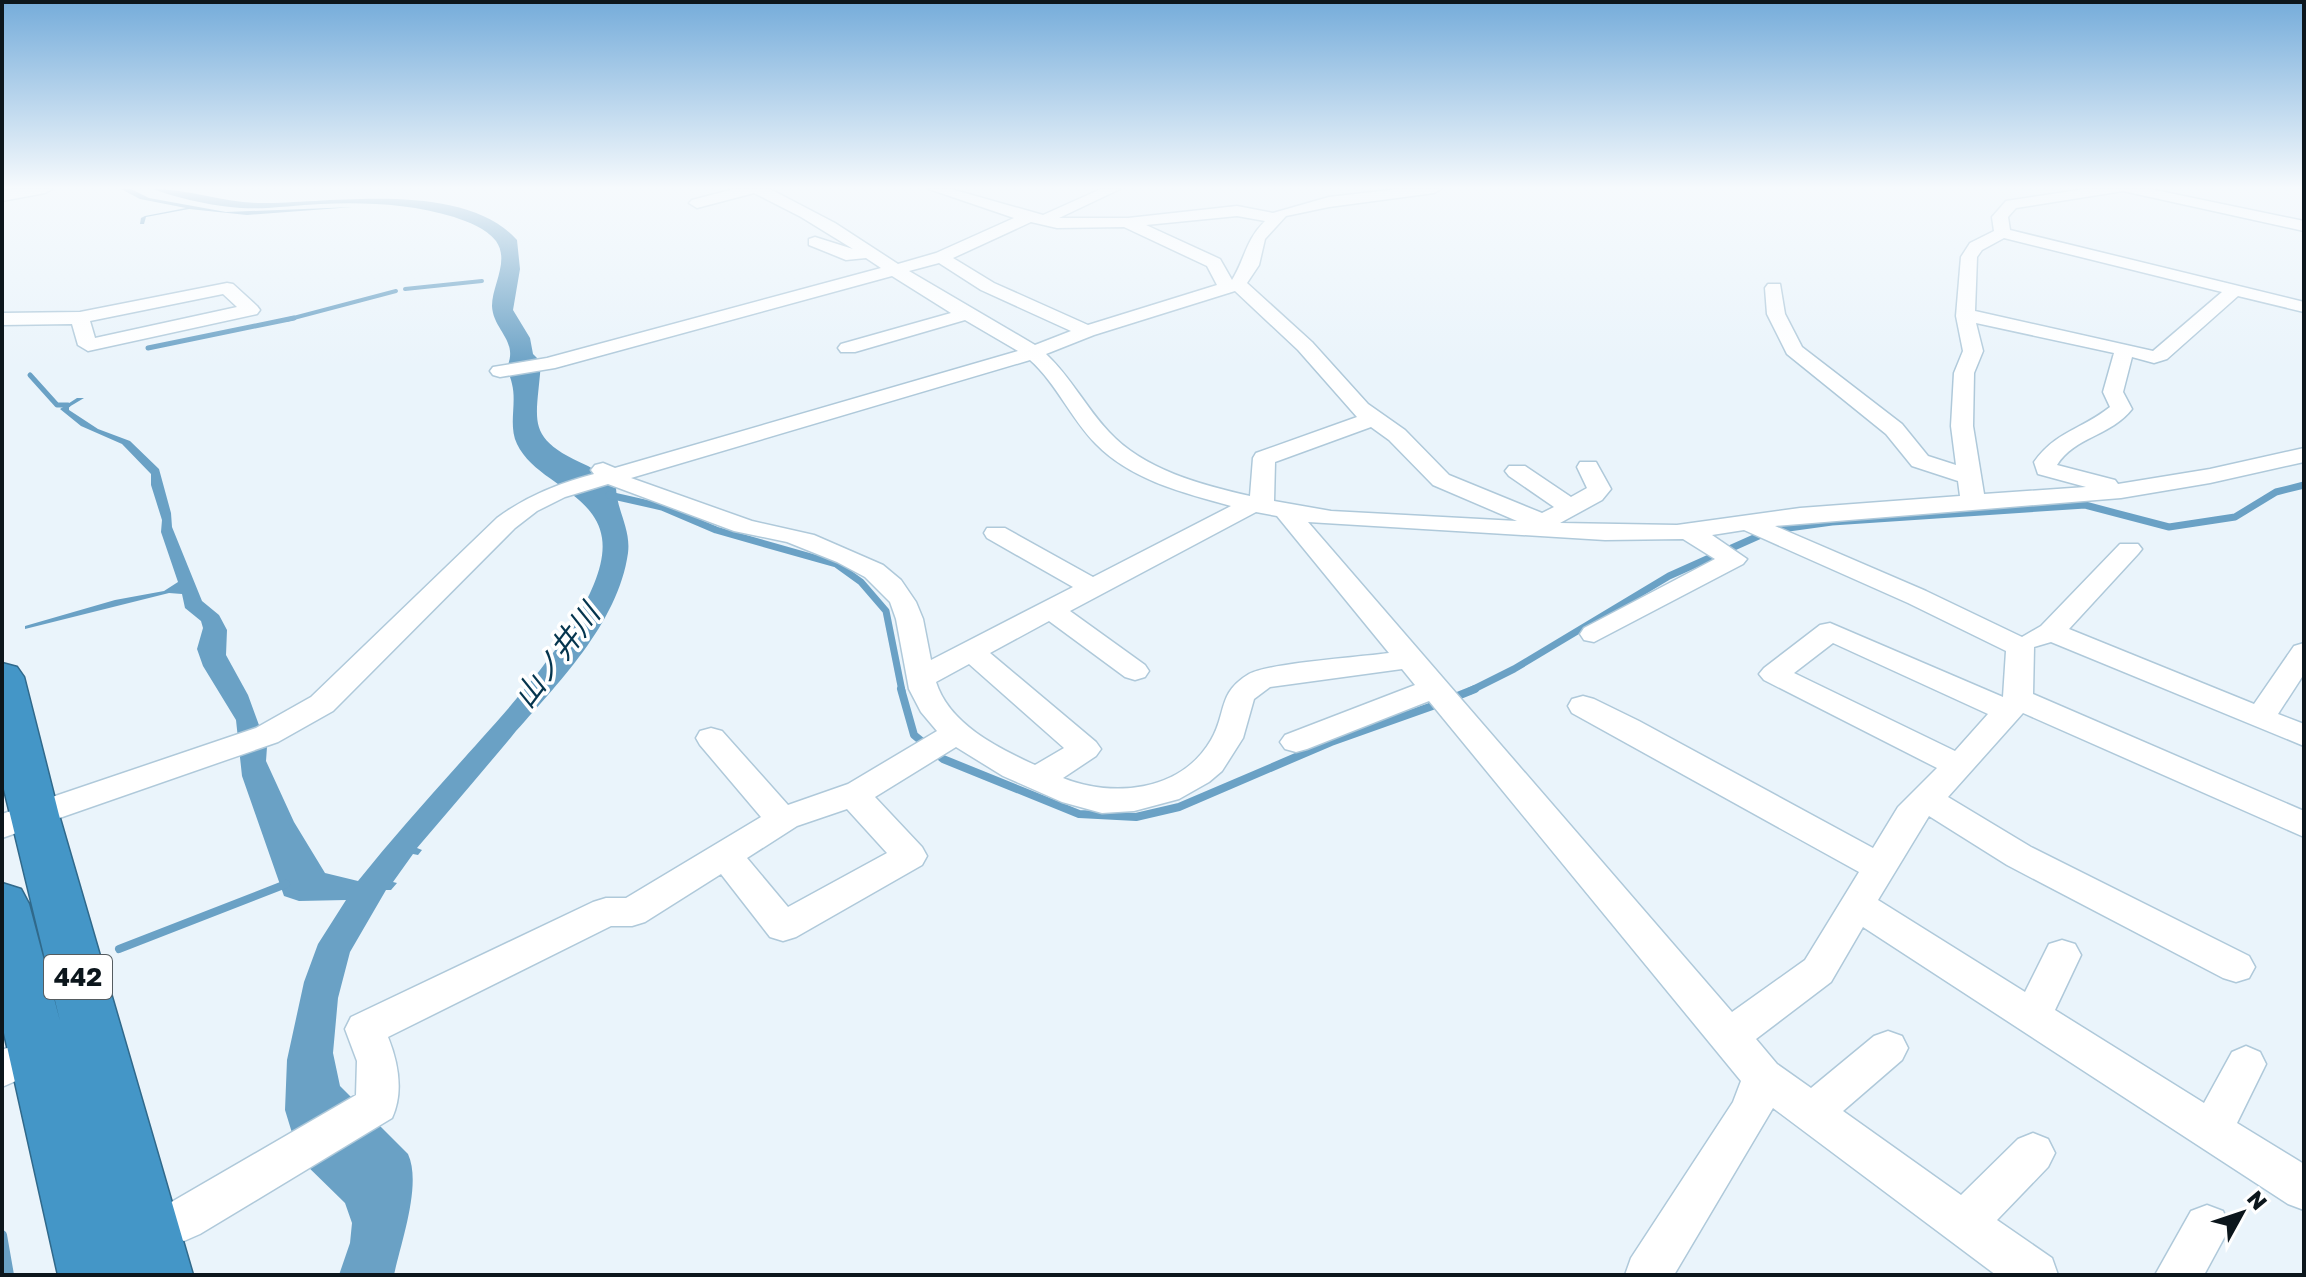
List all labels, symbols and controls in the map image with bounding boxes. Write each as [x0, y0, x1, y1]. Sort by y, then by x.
water label: 山ノ井川 [506, 594, 608, 714]
road number: 442 [44, 955, 112, 999]
north arrow [2202, 1173, 2282, 1253]
text: N [2242, 1185, 2273, 1215]

